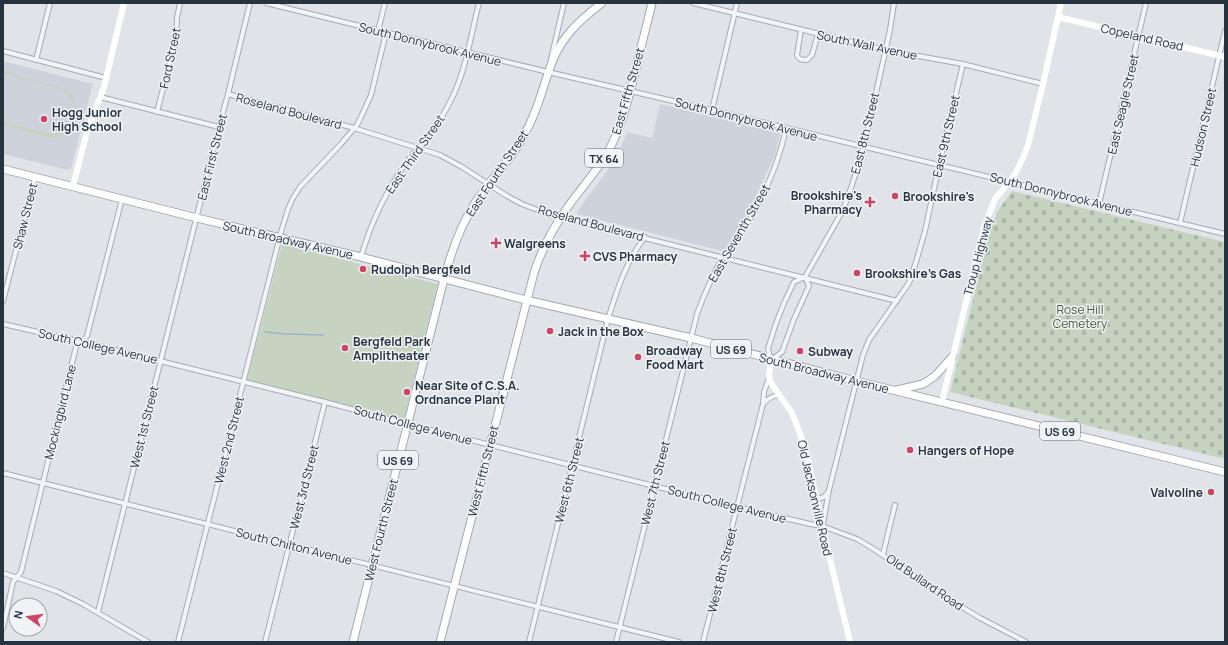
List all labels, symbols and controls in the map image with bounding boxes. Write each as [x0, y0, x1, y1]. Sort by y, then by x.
street label: South Donnybrook Avenue [357, 18, 503, 70]
street label: Copeland Road [1099, 19, 1185, 55]
street label: Ford Street [155, 26, 185, 90]
street label: South Wall Avenue [815, 26, 919, 64]
street label: East Fifth Street [607, 45, 649, 136]
street label: East Seagle Street [1103, 52, 1143, 156]
street label: Hudson Street [1186, 86, 1220, 168]
street label: Roseland Boulevard [234, 89, 344, 133]
street label: East 8th Street [847, 90, 883, 176]
street label: South Donnybrook Avenue [673, 93, 819, 145]
street label: East 9th Street [928, 93, 964, 179]
place label: Hogg Junior High School [52, 104, 122, 135]
street label: East Third Street [381, 111, 449, 197]
street label: East First Street [193, 112, 231, 202]
marker: Hogg Junior High School [39, 114, 49, 124]
street label: East Fourth Street [462, 126, 532, 220]
road number: TX 64 [585, 149, 623, 167]
street label: South Donnybrook Avenue [988, 168, 1134, 220]
street label: Shaw Street [9, 181, 41, 251]
street label: East Seventh Street [704, 181, 774, 285]
place label: Brookshire's Pharmacy [791, 187, 862, 218]
place label: Brookshire's [903, 188, 975, 205]
marker: Brookshire's [890, 191, 900, 201]
marker: Brookshire's Pharmacy [865, 197, 875, 207]
street label: Roseland Boulevard [536, 201, 646, 245]
street label: Troup Highway [959, 214, 997, 297]
street label: South Broadway Avenue [221, 217, 355, 263]
place label: Walgreens [504, 235, 566, 252]
marker: Walgreens [491, 238, 501, 248]
place label: CVS Pharmacy [593, 248, 678, 265]
marker: CVS Pharmacy [580, 251, 590, 261]
place label: Rudolph Bergfeld [371, 261, 471, 278]
marker: Rudolph Bergfeld [358, 264, 368, 274]
place label: Brookshire's Gas [865, 265, 962, 282]
marker: Brookshire's Gas [852, 268, 862, 278]
park label: Rose Hill Cemetery [1053, 301, 1108, 332]
place label: Jack in the Box [558, 323, 644, 340]
street label: South College Avenue [37, 324, 159, 368]
marker: Jack in the Box [545, 326, 555, 336]
place label: Bergfeld Park Amplitheater [353, 333, 431, 364]
road number: US 69 [711, 340, 751, 358]
place label: Broadway Food Mart [646, 342, 704, 373]
marker: Bergfeld Park Amplitheater [340, 343, 350, 353]
place label: Subway [808, 343, 853, 360]
marker: Subway [795, 346, 805, 356]
street label: South Broadway Avenue [757, 349, 891, 397]
marker: Broadway Food Mart [633, 352, 643, 362]
street label: Mockingbird Lane [40, 363, 80, 461]
place label: Near Site of C.S.A. Ordnance Plant [415, 377, 520, 408]
street label: West 1st Street [126, 384, 163, 470]
marker: Near Site of C.S.A. Ordnance Plant [402, 387, 412, 397]
street label: West 2nd Street [210, 394, 248, 486]
street label: South College Avenue [352, 401, 474, 449]
road number: US 69 [1040, 422, 1080, 440]
street label: West Fifth Street [463, 423, 503, 519]
street label: West 6th Street [550, 435, 588, 525]
street label: Old Jacksonville Road [793, 438, 837, 558]
street label: West 7th Street [636, 439, 674, 527]
place label: Hangers of Hope [918, 442, 1014, 459]
street label: West 3rd Street [285, 443, 323, 531]
marker: Hangers of Hope [905, 445, 915, 455]
road number: US 69 [378, 451, 418, 469]
street label: West Fourth Street [360, 477, 402, 583]
street label: South College Avenue [666, 481, 788, 527]
place label: Valvoline [1150, 484, 1203, 501]
marker: Valvoline [1206, 487, 1216, 497]
street label: South Chilton Avenue [234, 523, 354, 569]
street label: West 8th Street [703, 525, 741, 615]
street label: Old Bullard Road [883, 550, 967, 614]
north arrow [8, 597, 48, 637]
text: N [10, 609, 26, 620]

